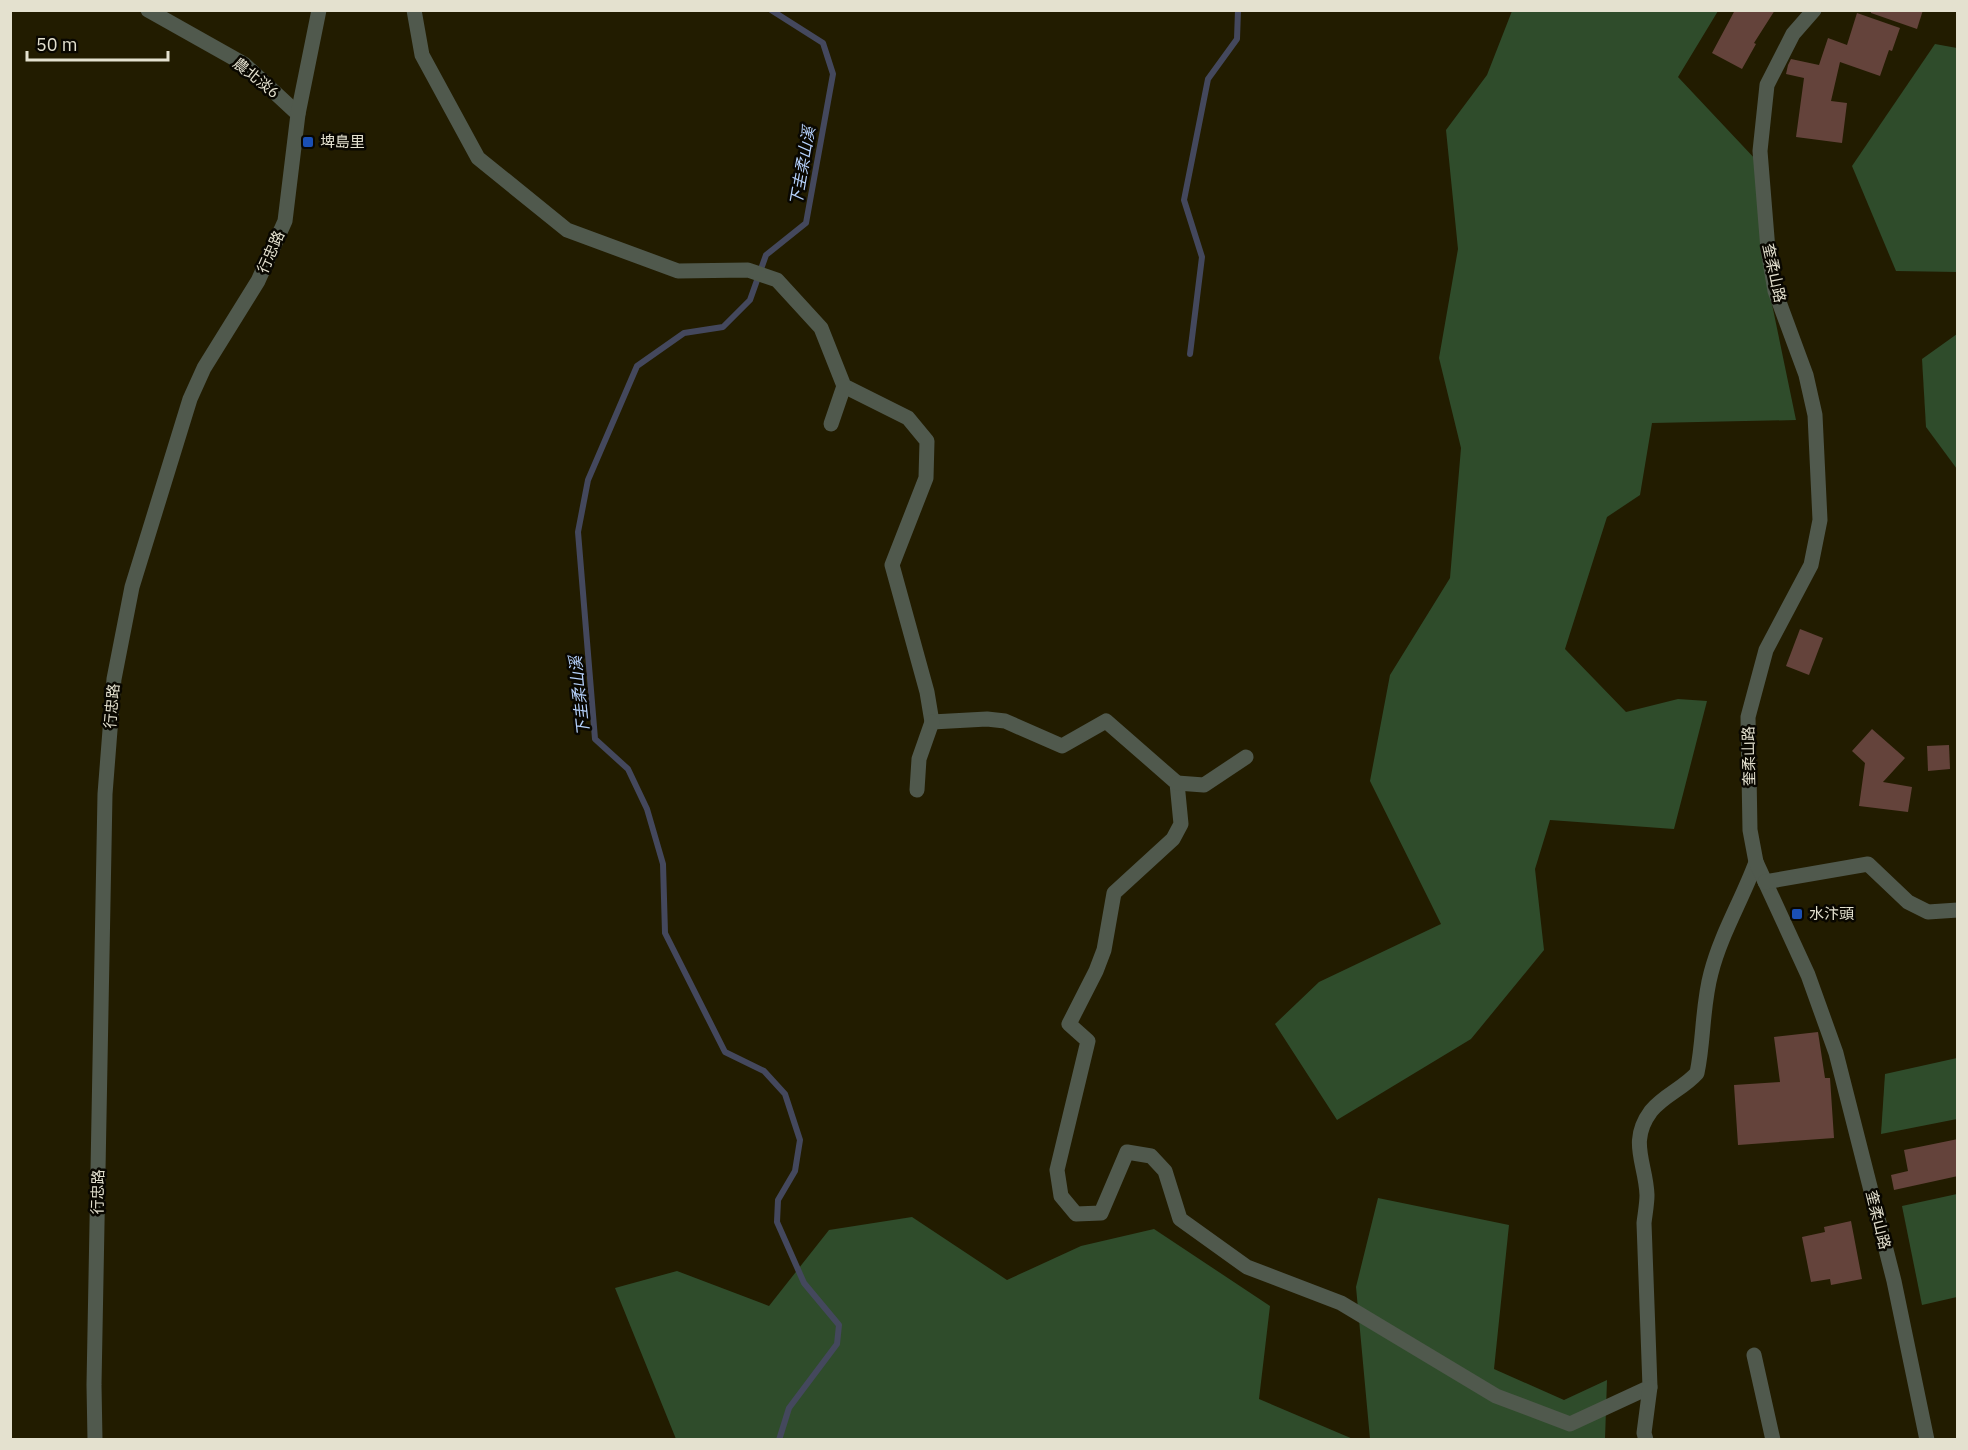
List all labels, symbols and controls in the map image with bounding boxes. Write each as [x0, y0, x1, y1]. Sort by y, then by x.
scale bar [27, 24, 168, 62]
text: 50 m [36, 33, 78, 56]
street label: 農北淡6 [229, 53, 283, 102]
water label: 下圭柔山溪 [785, 123, 819, 207]
place label: 埤島里 [320, 132, 365, 151]
marker: 埤島里 [301, 135, 315, 149]
street label: 行忠路 [253, 227, 288, 276]
street label: 奎柔山路 [1759, 242, 1790, 304]
water label: 下圭柔山溪 [565, 653, 593, 737]
street label: 行忠路 [100, 683, 123, 729]
street label: 奎柔山路 [1738, 726, 1759, 786]
place label: 水汴頭 [1809, 904, 1854, 923]
marker: 水汴頭 [1790, 907, 1804, 921]
street label: 行忠路 [88, 1169, 107, 1215]
street label: 奎柔山路 [1862, 1188, 1895, 1251]

